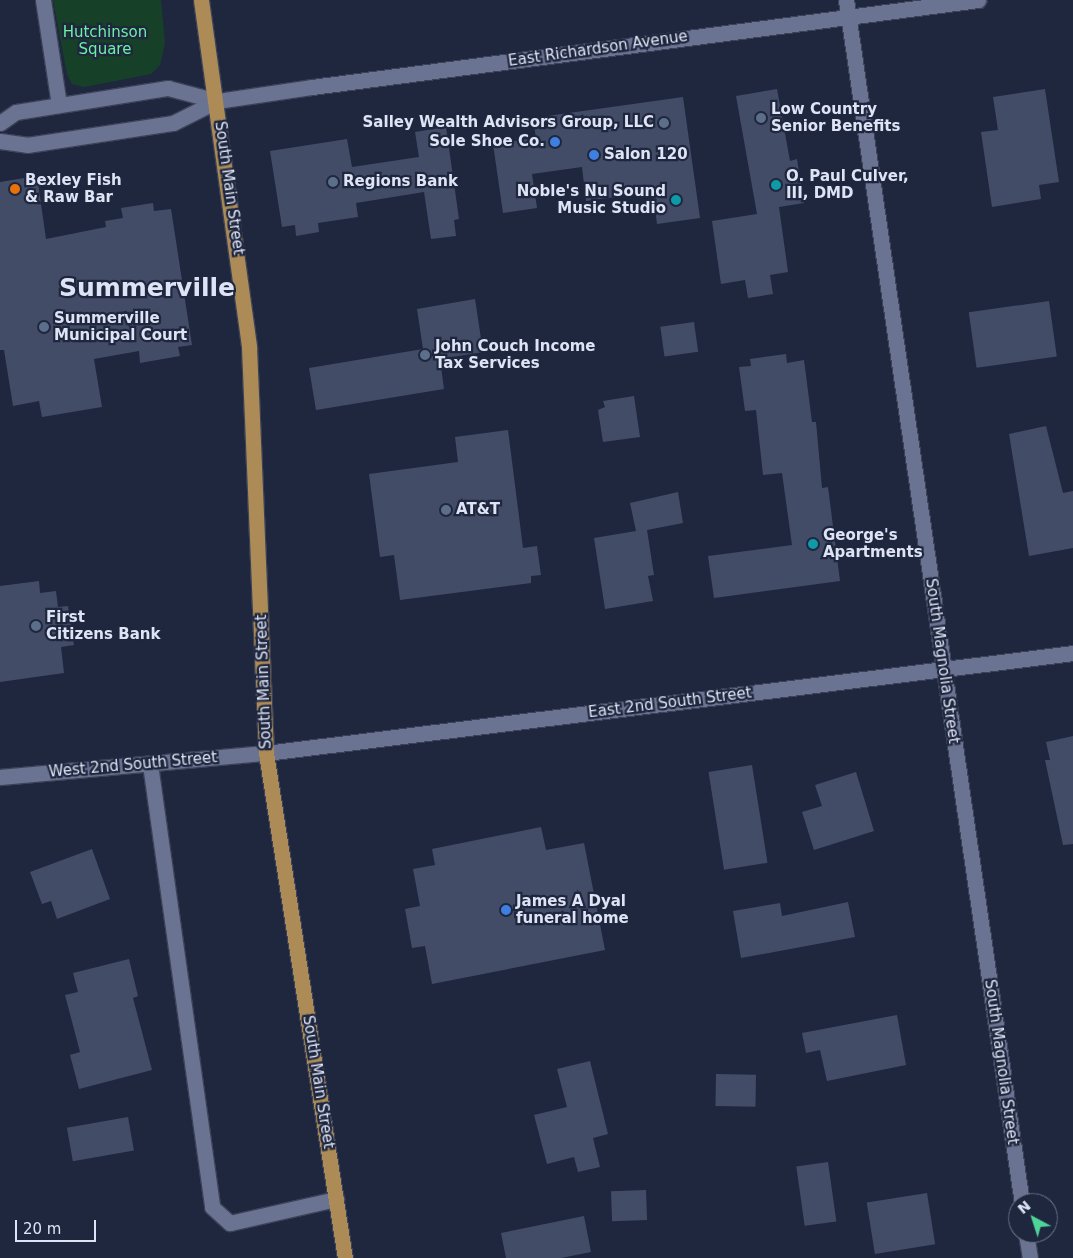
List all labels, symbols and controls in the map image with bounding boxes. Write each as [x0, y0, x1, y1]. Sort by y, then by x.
park label: Hutchinson Square [63, 23, 147, 58]
street label: East Richardson Avenue [507, 27, 689, 71]
place label: Low Country Senior Benefits [771, 100, 900, 135]
marker: Low Country Senior Benefits [755, 112, 767, 124]
place label: Salley Wealth Advisors Group, LLC [363, 114, 654, 132]
marker: Salley Wealth Advisors Group, LLC [658, 117, 670, 129]
street label: South Main Street [211, 120, 247, 256]
place label: Sole Shoe Co. [429, 133, 545, 151]
marker: Sole Shoe Co. [549, 136, 561, 148]
place label: Salon 120 [604, 146, 688, 164]
marker: Salon 120 [588, 149, 600, 161]
place label: O. Paul Culver, III, DMD [786, 167, 909, 202]
place label: Bexley Fish & Raw Bar [25, 171, 122, 206]
place label: Regions Bank [343, 173, 458, 191]
marker: Regions Bank [327, 176, 339, 188]
marker: O. Paul Culver, III, DMD [770, 179, 782, 191]
place label: Noble's Nu Sound Music Studio [517, 182, 666, 217]
marker: Bexley Fish & Raw Bar [9, 183, 21, 195]
marker: Noble's Nu Sound Music Studio [670, 194, 682, 206]
district label: Summerville [59, 273, 235, 303]
place label: Summerville Municipal Court [54, 309, 187, 344]
marker: Summerville Municipal Court [38, 321, 50, 333]
place label: John Couch Income Tax Services [435, 337, 596, 372]
marker: John Couch Income Tax Services [419, 349, 431, 361]
place label: AT&T [456, 501, 500, 519]
marker: AT&T [440, 504, 452, 516]
place label: George's Apartments [823, 526, 923, 561]
marker: George's Apartments [807, 538, 819, 550]
street label: South Magnolia Street [921, 577, 963, 745]
place label: First Citizens Bank [46, 608, 160, 643]
street label: South Main Street [253, 614, 275, 750]
marker: First Citizens Bank [30, 620, 42, 632]
street label: East 2nd South Street [587, 684, 753, 722]
street label: West 2nd South Street [48, 749, 218, 781]
place label: James A Dyal funeral home [516, 892, 629, 927]
marker: James A Dyal funeral home [500, 904, 512, 916]
street label: South Magnolia Street [980, 978, 1022, 1146]
street label: South Main Street [299, 1014, 337, 1150]
north arrow [1008, 1193, 1058, 1243]
text: N [1014, 1197, 1034, 1217]
scale bar [18, 1210, 99, 1242]
text: 20 m [23, 1220, 61, 1238]

